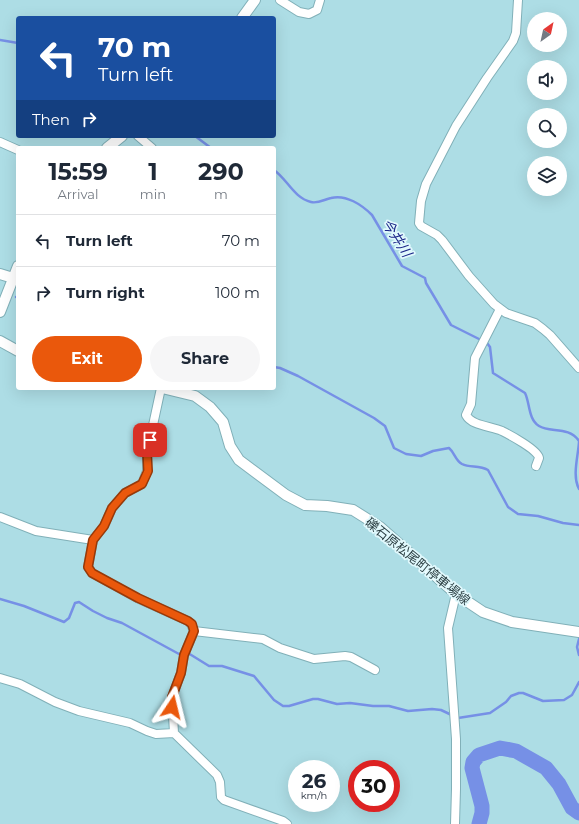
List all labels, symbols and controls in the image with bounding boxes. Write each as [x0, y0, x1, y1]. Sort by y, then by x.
north arrow [527, 12, 567, 52]
map controls [527, 12, 567, 196]
text: 70 m [98, 30, 171, 64]
icon: left [32, 32, 84, 84]
button: sound [527, 60, 567, 100]
text: Turn left [98, 64, 173, 86]
icon: right [78, 108, 100, 130]
button: search [527, 108, 567, 148]
text: Then [32, 110, 70, 129]
button: layers [527, 156, 567, 196]
text: 15:59 [48, 157, 108, 186]
text: 1 [148, 157, 158, 186]
text: 290 [198, 157, 244, 186]
text: Arrival [57, 186, 98, 202]
text: min [140, 186, 166, 202]
text: m [214, 186, 228, 202]
water label: 今井川 [378, 215, 417, 262]
icon: left [32, 230, 54, 252]
text: Turn left [66, 231, 133, 250]
text: 70 m [222, 231, 260, 250]
icon: right [32, 282, 54, 304]
text: Turn right [66, 283, 145, 302]
text: 100 m [215, 283, 260, 302]
button: Exit [32, 336, 142, 382]
button: Share [150, 336, 260, 382]
pin [133, 423, 167, 457]
icon: arrive [139, 429, 161, 451]
street label: 礫石原松尾町停車場線 [362, 514, 474, 608]
position arrow [151, 686, 193, 728]
speed limit sign: 30 [348, 760, 400, 812]
text: 26 [302, 769, 326, 793]
text: km/h [301, 789, 327, 802]

